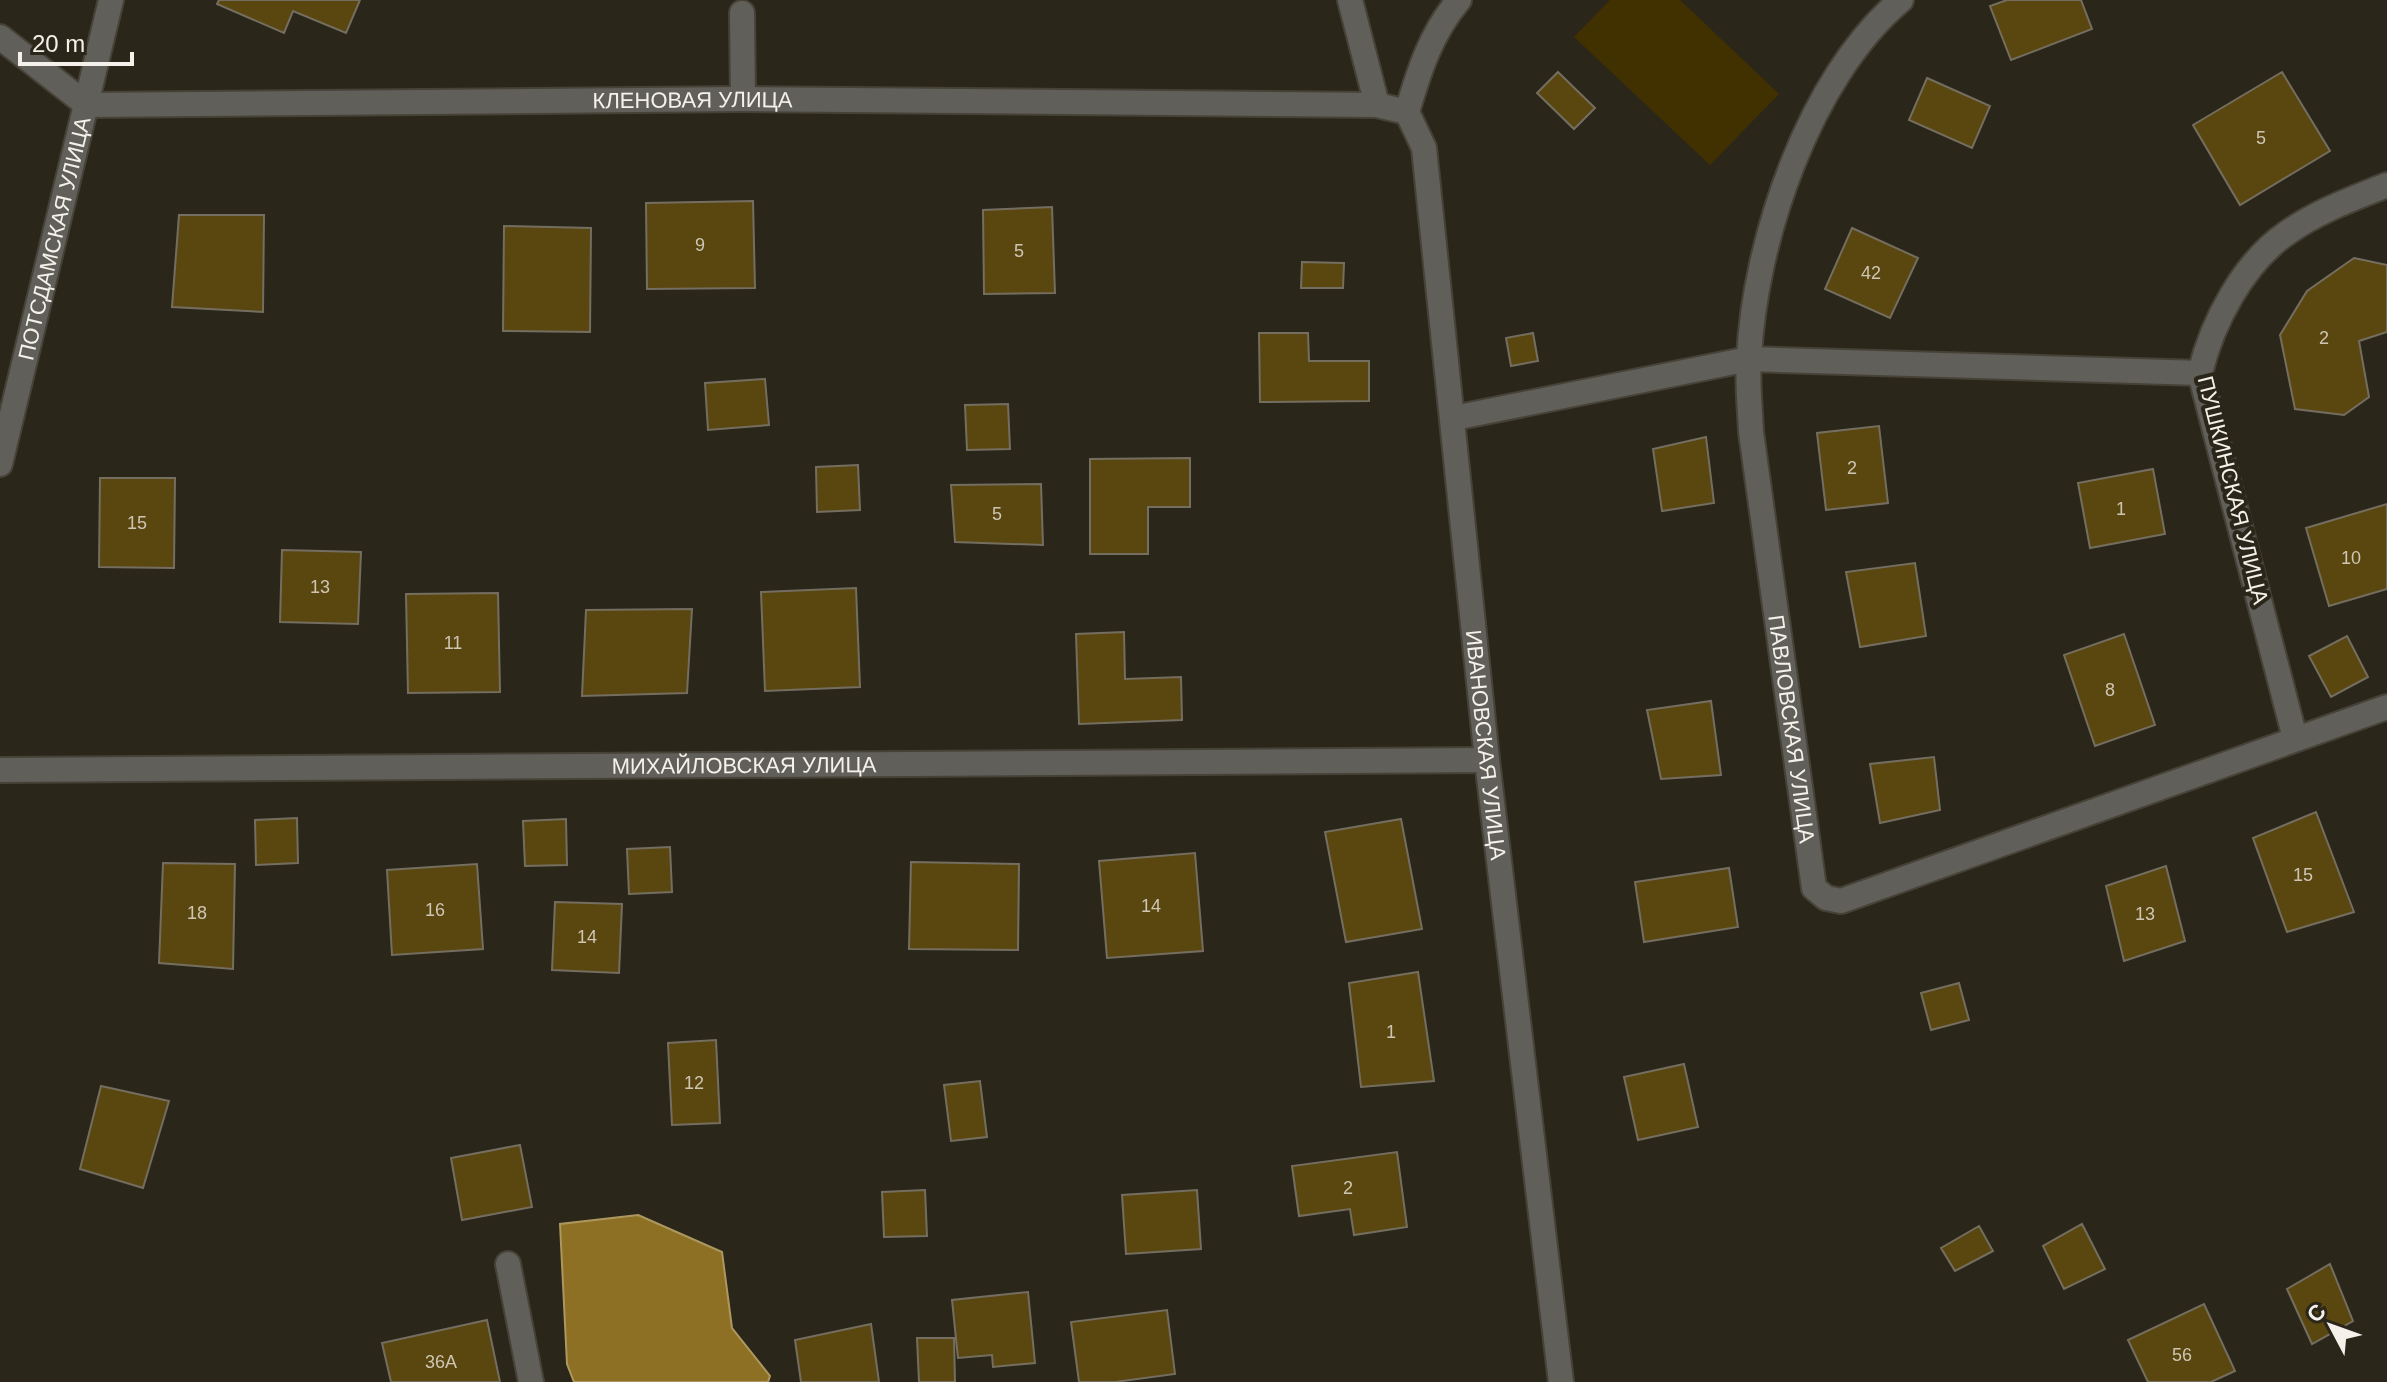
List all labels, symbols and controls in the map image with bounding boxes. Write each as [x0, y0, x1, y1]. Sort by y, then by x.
scale bar [20, 16, 132, 66]
text: 20 m [32, 30, 85, 57]
street label: КЛЕНОВАЯ УЛИЦА [592, 86, 793, 113]
street label: ПОТСДАМСКАЯ УЛИЦА [13, 114, 95, 363]
house number: 5 [2256, 128, 2266, 148]
house number: 9 [695, 235, 705, 255]
house number: 5 [1014, 241, 1024, 261]
house number: 42 [1861, 263, 1881, 283]
house number: 2 [2319, 328, 2329, 348]
street label: ПУШКИНСКАЯ УЛИЦА [2193, 373, 2274, 607]
house number: 2 [1847, 458, 1857, 478]
house number: 1 [2116, 499, 2126, 519]
house number: 5 [992, 504, 1002, 524]
house number: 15 [127, 513, 147, 533]
house number: 10 [2341, 548, 2361, 568]
house number: 13 [310, 577, 330, 597]
street label: ПАВЛОВСКАЯ УЛИЦА [1764, 613, 1820, 845]
street label: ИВАНОВСКАЯ УЛИЦА [1461, 629, 1511, 862]
house number: 11 [444, 633, 462, 653]
house number: 8 [2105, 680, 2115, 700]
street label: МИХАЙЛОВСКАЯ УЛИЦА [612, 752, 877, 778]
house number: 15 [2293, 865, 2313, 885]
house number: 14 [1141, 896, 1161, 916]
house number: 16 [425, 900, 445, 920]
house number: 18 [187, 903, 207, 923]
house number: 13 [2135, 904, 2155, 924]
house number: 14 [577, 927, 597, 947]
house number: 1 [1386, 1022, 1396, 1042]
house number: 12 [684, 1073, 704, 1093]
house number: 2 [1343, 1178, 1353, 1198]
north arrow [2291, 1286, 2371, 1366]
text: С [2302, 1299, 2331, 1327]
house number: 56 [2172, 1345, 2192, 1365]
house number: 36А [425, 1352, 457, 1372]

